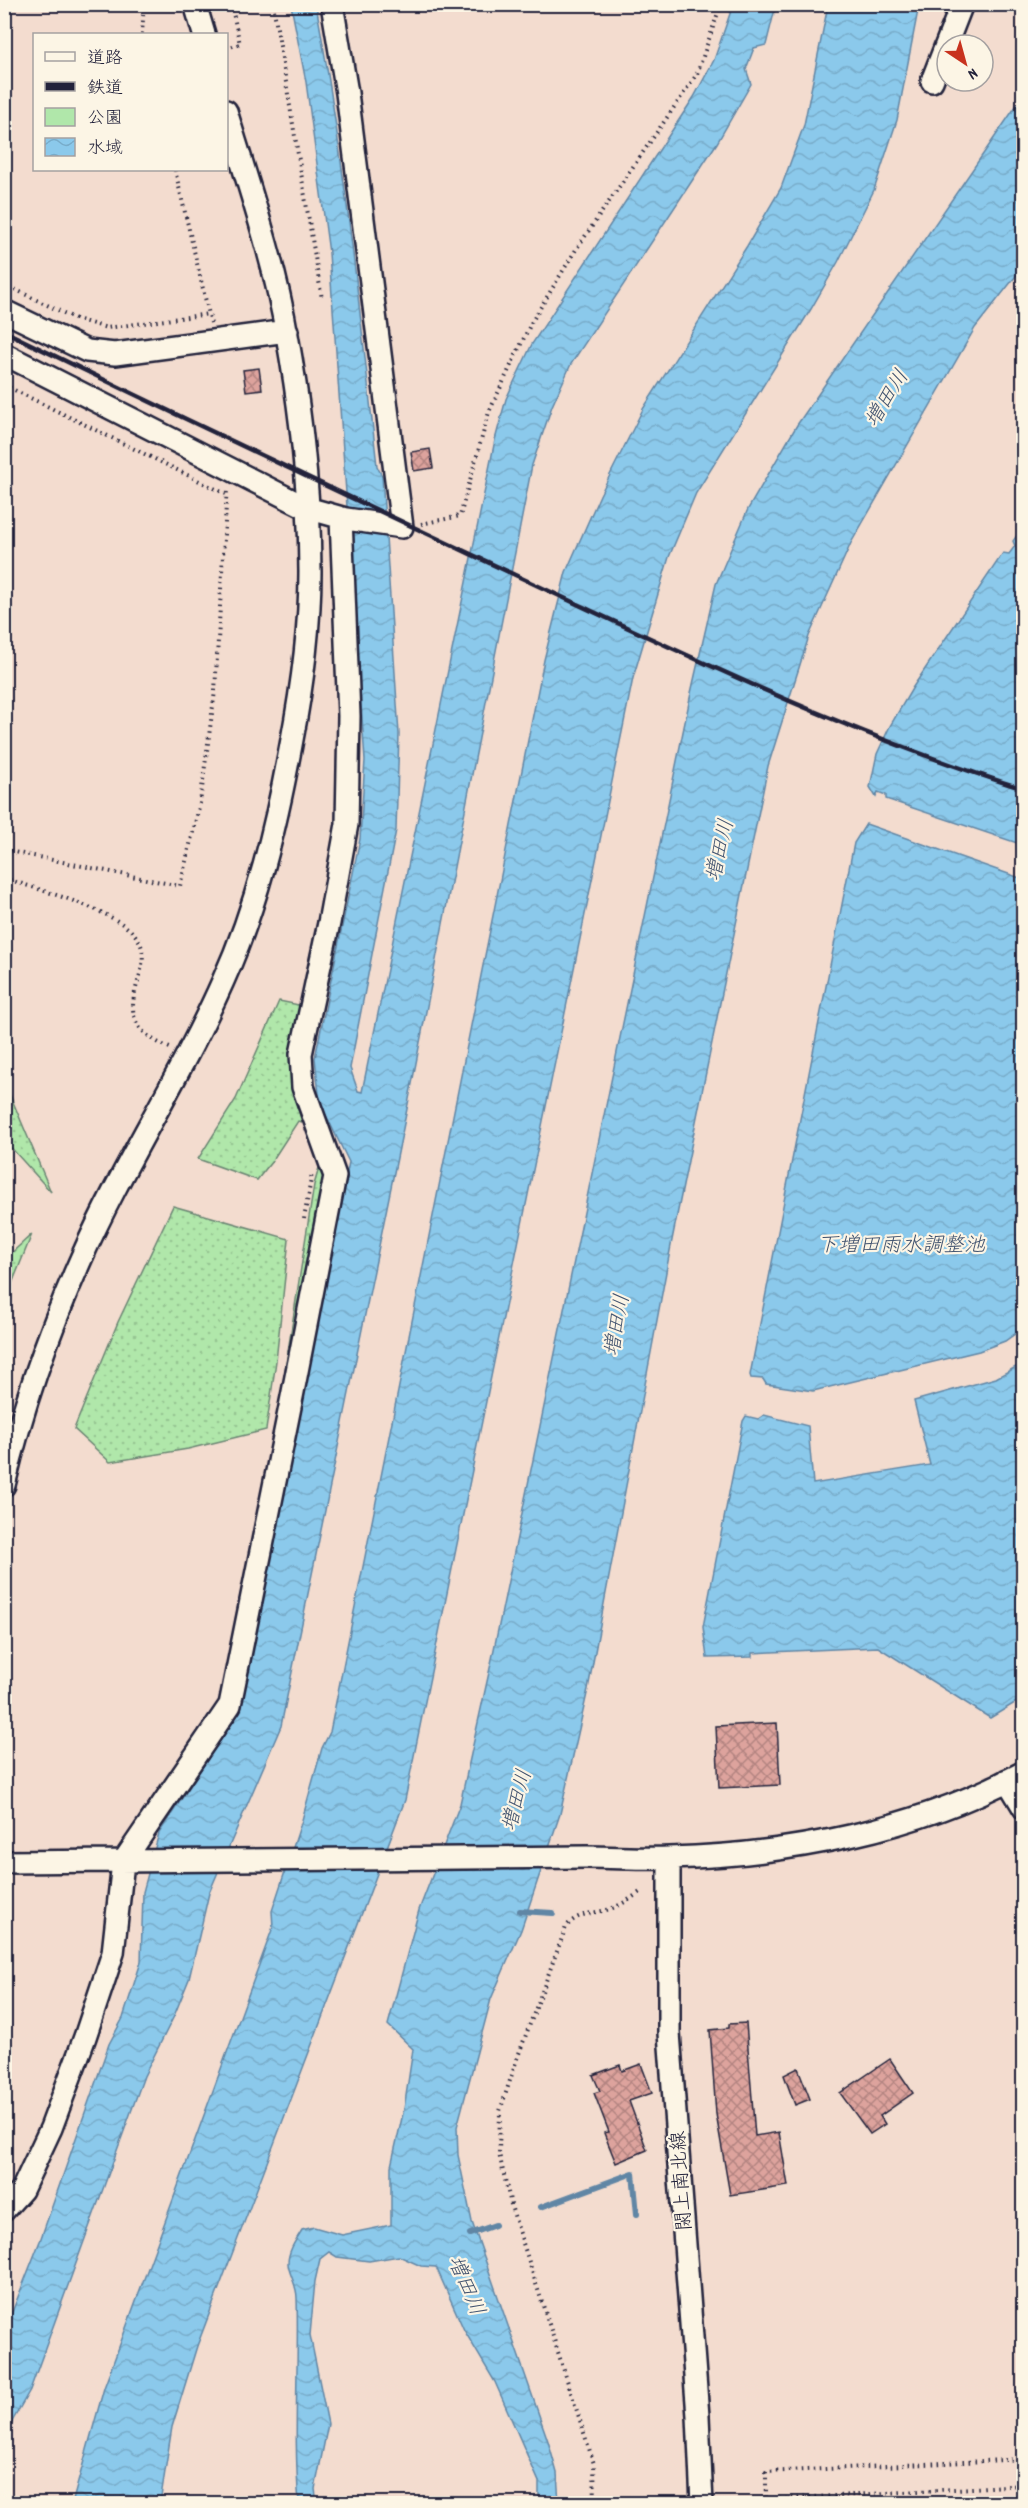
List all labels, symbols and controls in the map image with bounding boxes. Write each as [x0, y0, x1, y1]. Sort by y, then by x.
legend [33, 33, 228, 171]
north arrow [935, 33, 995, 93]
text: 道路 [87, 47, 123, 72]
text: N [962, 61, 982, 85]
text: 鉄道 [87, 77, 123, 102]
text: 公園 [87, 107, 123, 132]
text: 水域 [87, 137, 123, 162]
water label: 増田川 [859, 365, 918, 434]
water label: 増田川 [700, 817, 744, 885]
water label: 下増田雨水調整池 [817, 1232, 986, 1262]
water label: 増田川 [599, 1292, 639, 1359]
water label: 増田川 [496, 1766, 542, 1835]
street label: 閖上南北線 [666, 2130, 700, 2232]
water label: 増田川 [438, 2251, 490, 2321]

